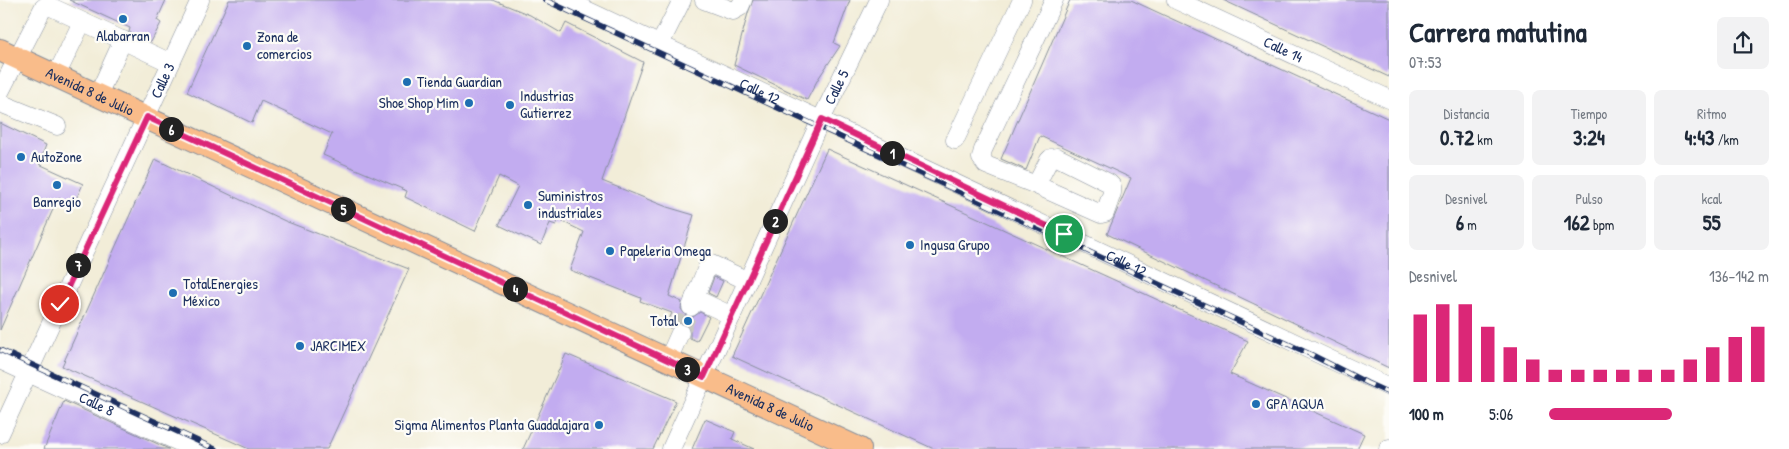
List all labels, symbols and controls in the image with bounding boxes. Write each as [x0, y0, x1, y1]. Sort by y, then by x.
marker: Alabarran [117, 13, 129, 25]
text: Carrera matutina [1409, 13, 1587, 51]
button: share [1717, 17, 1769, 69]
place label: Alabarran [96, 25, 150, 46]
place label: Zona de comercios [257, 26, 312, 64]
street label: Calle 14 [1260, 31, 1307, 68]
marker: Zona de comercios [241, 40, 253, 52]
text: 07:53 [1409, 51, 1442, 73]
street label: Calle 3 [145, 59, 180, 102]
street label: Avenida 8 de Julio [43, 62, 137, 121]
street label: Calle 5 [819, 65, 854, 108]
place label: Tienda Guardian [417, 71, 502, 92]
street label: Calle 12 [736, 72, 784, 109]
marker: Tienda Guardian [401, 76, 413, 88]
place label: Industrias Gutierrez [520, 85, 574, 123]
place label: Shoe Shop Mim [379, 92, 459, 113]
marker: Shoe Shop Mim [463, 97, 475, 109]
marker: Industrias Gutierrez [504, 99, 516, 111]
text: Distancia [1443, 104, 1489, 123]
text: Tiempo [1571, 104, 1607, 123]
text: Ritmo [1697, 104, 1726, 123]
pin: 6 [158, 116, 184, 142]
text: 6 [169, 120, 174, 139]
text: 0.72 [1440, 123, 1474, 152]
text: 3:24 [1573, 123, 1605, 152]
text: 4:43 [1684, 123, 1714, 152]
text: km [1474, 130, 1493, 149]
text: /km [1714, 130, 1739, 149]
pin: 1 [880, 140, 904, 166]
text: 1 [890, 144, 895, 163]
place label: AutoZone [31, 146, 82, 167]
marker: AutoZone [15, 151, 27, 163]
marker: Banregio [51, 179, 63, 191]
place label: Suministros industriales [538, 185, 603, 223]
text: Desnivel [1445, 189, 1487, 208]
text: Pulso [1575, 189, 1603, 208]
text: kcal [1701, 189, 1722, 208]
place label: Banregio [33, 191, 81, 212]
pin: 5 [330, 196, 356, 222]
marker: Suministros industriales [522, 199, 534, 211]
text: 5 [341, 200, 346, 219]
pin: 2 [762, 208, 788, 234]
text: 6 [1456, 208, 1464, 237]
text: 162 [1564, 208, 1590, 237]
text: 55 [1703, 208, 1721, 237]
text: 2 [772, 212, 779, 231]
pin [1043, 213, 1085, 255]
text: m [1464, 215, 1477, 234]
text: bpm [1590, 215, 1614, 234]
icon: arrive [1050, 220, 1078, 248]
place label: Ingusa Grupo [920, 234, 990, 255]
marker: Ingusa Grupo [904, 239, 916, 251]
place label: Papeleria Omega [620, 240, 711, 261]
marker: Papeleria Omega [604, 245, 616, 257]
street label: Calle 12 [1103, 245, 1150, 282]
pin: 7 [66, 252, 90, 278]
text: 7 [75, 256, 82, 275]
text: Desnivel [1409, 265, 1457, 287]
text: 136–142 m [1709, 265, 1769, 287]
place label: TotalEnergies México [183, 273, 258, 311]
pin: 4 [502, 276, 528, 302]
text: 4 [513, 280, 518, 299]
pin [39, 283, 81, 325]
marker: TotalEnergies México [167, 287, 179, 299]
icon: check [46, 290, 74, 318]
place label: Total [650, 310, 678, 331]
marker: Total [682, 315, 694, 327]
place label: JARCIMEX [310, 335, 366, 356]
marker: JARCIMEX [294, 340, 306, 352]
pin: 3 [674, 356, 700, 382]
text: 3 [684, 360, 691, 379]
street label: Avenida 8 de Julio [723, 377, 818, 436]
street label: Calle 8 [76, 387, 118, 421]
place label: GPA AQUA [1266, 393, 1325, 414]
marker: GPA AQUA [1250, 398, 1262, 410]
text: 100 m [1409, 403, 1444, 425]
text: 5:06 [1489, 403, 1513, 425]
place label: Sigma Alimentos Planta Guadalajara [394, 414, 589, 435]
marker: Sigma Alimentos Planta Guadalajara [593, 419, 605, 431]

